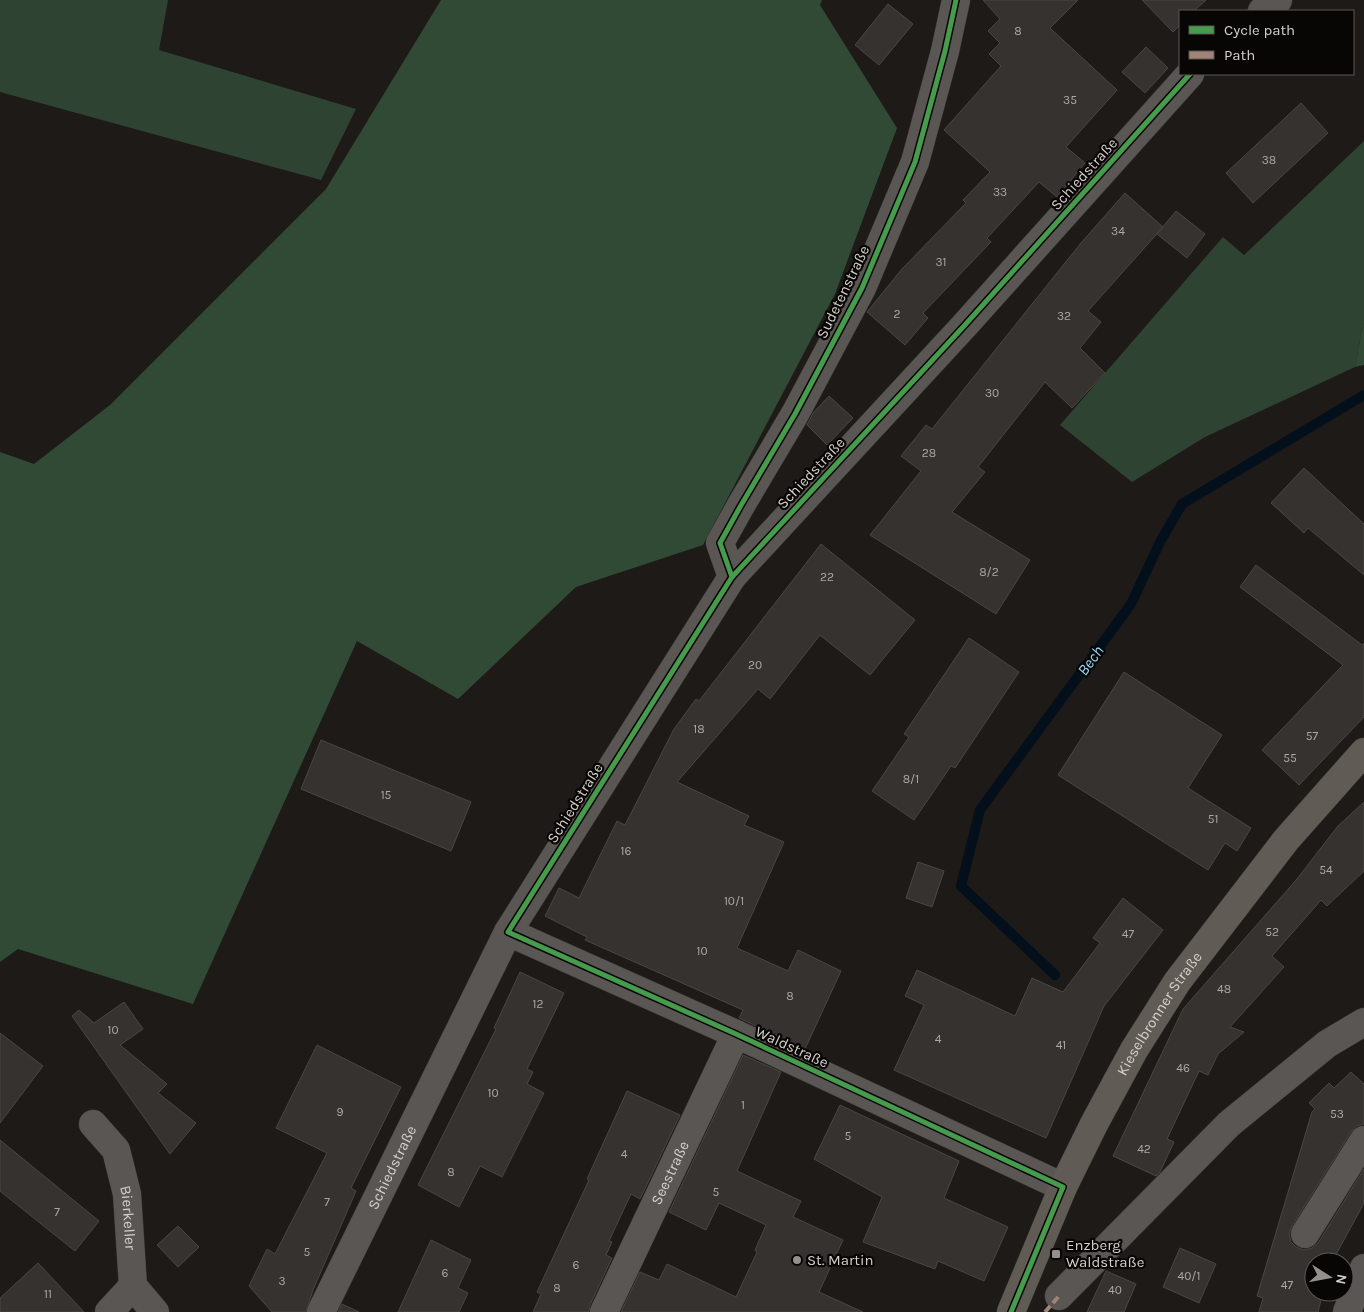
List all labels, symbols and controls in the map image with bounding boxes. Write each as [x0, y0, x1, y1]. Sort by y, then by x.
legend [1179, 10, 1354, 75]
text: Cycle path [1224, 21, 1295, 39]
house number: 8 [1014, 24, 1022, 38]
text: Path [1224, 46, 1255, 64]
house number: 35 [1063, 93, 1077, 107]
street label: Schiedstraße [1047, 134, 1121, 214]
house number: 38 [1262, 153, 1276, 167]
house number: 33 [993, 185, 1007, 199]
house number: 34 [1111, 224, 1125, 238]
street label: Sudetenstraße [813, 243, 873, 341]
house number: 31 [935, 255, 947, 269]
house number: 2 [894, 307, 901, 321]
house number: 32 [1057, 309, 1071, 323]
house number: 30 [985, 386, 999, 400]
street label: Schiedstraße [773, 434, 849, 512]
house number: 28 [922, 446, 936, 460]
house number: 8/2 [979, 565, 999, 579]
house number: 22 [820, 570, 834, 584]
water label: Bech [1073, 642, 1108, 679]
house number: 20 [748, 658, 762, 672]
house number: 18 [693, 722, 705, 736]
house number: 57 [1306, 729, 1319, 743]
house number: 55 [1283, 751, 1297, 765]
street label: Schiedstraße [543, 760, 607, 846]
house number: 8/1 [903, 772, 919, 786]
house number: 15 [381, 788, 392, 802]
house number: 51 [1208, 812, 1218, 826]
house number: 16 [621, 844, 632, 858]
house number: 54 [1319, 863, 1333, 877]
house number: 10/1 [724, 894, 744, 908]
house number: 52 [1265, 925, 1279, 939]
house number: 47 [1122, 927, 1135, 941]
house number: 10 [696, 944, 708, 958]
street label: Kieselbronner Straße [1113, 948, 1206, 1079]
house number: 48 [1217, 982, 1231, 996]
house number: 8 [786, 989, 794, 1003]
house number: 12 [533, 997, 544, 1011]
street label: Waldstraße [753, 1022, 831, 1072]
house number: 10 [107, 1023, 119, 1037]
house number: 4 [935, 1032, 942, 1046]
house number: 41 [1056, 1038, 1066, 1052]
house number: 46 [1176, 1061, 1190, 1075]
house number: 10 [487, 1086, 499, 1100]
house number: 1 [741, 1098, 745, 1112]
house number: 9 [337, 1105, 344, 1119]
house number: 53 [1330, 1107, 1344, 1121]
street label: Schiedstraße [364, 1123, 420, 1212]
house number: 5 [845, 1129, 852, 1143]
street label: Seestraße [647, 1138, 693, 1208]
house number: 42 [1137, 1142, 1151, 1156]
house number: 4 [621, 1147, 628, 1161]
house number: 8 [447, 1165, 455, 1179]
street label: Bierkeller [116, 1184, 140, 1251]
house number: 5 [713, 1185, 720, 1199]
house number: 7 [324, 1195, 330, 1209]
house number: 7 [54, 1205, 60, 1219]
place label: Enzberg Waldstraße [1066, 1236, 1144, 1271]
house number: 5 [304, 1245, 311, 1259]
marker: Enzberg Waldstraße [1050, 1248, 1062, 1260]
place label: St. Martin [807, 1251, 874, 1269]
north arrow [1304, 1252, 1354, 1302]
marker: St. Martin [791, 1254, 803, 1266]
house number: 6 [573, 1258, 580, 1272]
house number: 6 [442, 1266, 449, 1280]
house number: 40/1 [1178, 1269, 1200, 1283]
text: N [1332, 1273, 1351, 1286]
house number: 3 [278, 1274, 286, 1288]
house number: 47 [1281, 1278, 1294, 1292]
house number: 8 [553, 1281, 561, 1295]
house number: 40 [1108, 1283, 1122, 1297]
house number: 11 [44, 1287, 52, 1301]

